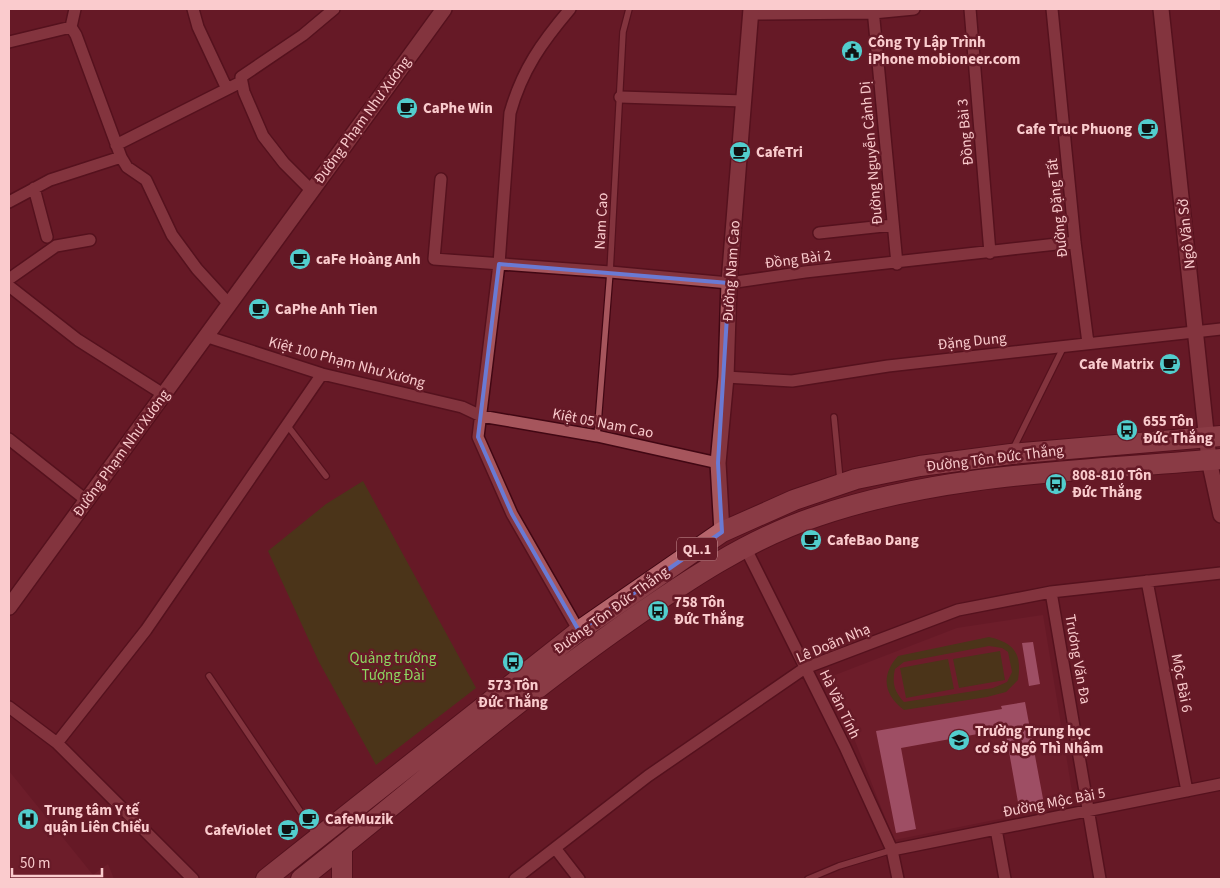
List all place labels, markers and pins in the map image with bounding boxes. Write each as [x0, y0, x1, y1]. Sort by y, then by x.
place label: Công Ty Lập Trình iPhone mobioneer.com [868, 32, 1020, 70]
public building icon: Công Ty Lập Trình iPhone mobioneer.com [840, 39, 864, 63]
cafe icon: CaPhe Win [395, 96, 419, 120]
place label: CaPhe Win [423, 98, 493, 119]
cafe icon: Cafe Truc Phuong [1136, 117, 1160, 141]
place label: Cafe Truc Phuong [1016, 119, 1132, 140]
cafe icon: CafeTri [728, 140, 752, 164]
place label: CafeTri [756, 142, 803, 163]
cafe icon: caFe Hoàng Anh [288, 247, 312, 271]
place label: caFe Hoàng Anh [316, 249, 421, 270]
cafe icon: CaPhe Anh Tien [247, 297, 271, 321]
place label: CaPhe Anh Tien [275, 299, 377, 320]
cafe icon: Cafe Matrix [1158, 352, 1182, 376]
place label: Cafe Matrix [1079, 354, 1154, 375]
place label: 655 Tôn Đức Thắng [1143, 411, 1213, 449]
bus stop icon: 655 Tôn Đức Thắng [1115, 418, 1139, 442]
place label: 808-810 Tôn Đức Thắng [1072, 465, 1152, 503]
bus stop icon: 808-810 Tôn Đức Thắng [1044, 472, 1068, 496]
cafe icon: CafeBao Dang [799, 528, 823, 552]
place label: CafeBao Dang [827, 530, 919, 551]
place label: 758 Tôn Đức Thắng [674, 592, 744, 630]
bus stop icon: 758 Tôn Đức Thắng [646, 599, 670, 623]
bus stop icon: 573 Tôn Đức Thắng [501, 650, 525, 674]
place label: 573 Tôn Đức Thắng [478, 675, 548, 713]
place label: Trường Trung học cơ sở Ngô Thì Nhậm [975, 721, 1103, 759]
school or university icon: Trường Trung học cơ sở Ngô Thì Nhậm [947, 728, 971, 752]
place label: Trung tâm Y tế quận Liên Chiểu [44, 800, 150, 838]
hospital icon: Trung tâm Y tế quận Liên Chiểu [16, 807, 40, 831]
cafe icon: CafeMuzik [297, 807, 321, 831]
place label: CafeMuzik [325, 809, 394, 830]
cafe icon: CafeViolet [276, 818, 300, 842]
place label: CafeViolet [205, 820, 272, 841]

